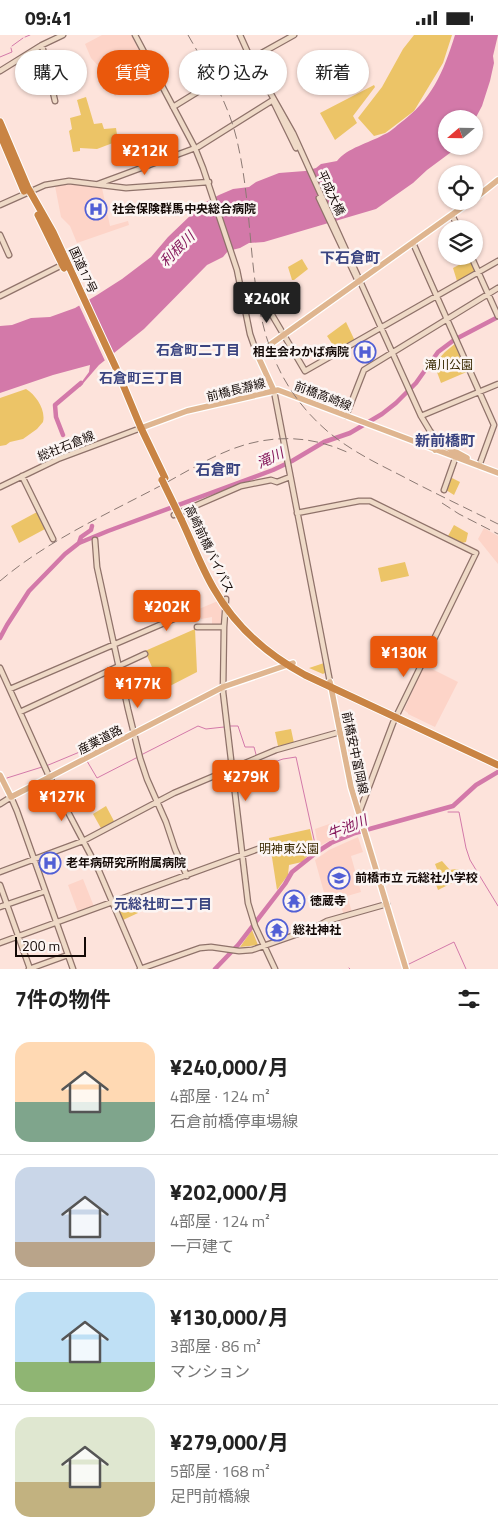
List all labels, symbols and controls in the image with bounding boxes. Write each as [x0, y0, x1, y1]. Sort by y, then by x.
text: 09:41 [25, 3, 72, 32]
chip: 購入 [15, 50, 87, 95]
chip: 賃貸 [97, 50, 169, 95]
chip: 絞り込み [179, 50, 287, 95]
chip: 新着 [297, 50, 369, 95]
north arrow [438, 110, 482, 155]
map controls [438, 110, 483, 265]
pin: ¥212K [110, 133, 180, 176]
text: ¥212K [122, 138, 168, 162]
button: locate [438, 165, 483, 210]
street label: 平成大橋 [313, 167, 350, 219]
hospital icon: 社会保険群馬中央総合病院 [84, 197, 108, 221]
place label: 社会保険群馬中央総合病院 [112, 199, 256, 218]
button: layers [438, 220, 483, 265]
water label: 利根川 [154, 225, 200, 271]
street label: 国道17号 [64, 243, 103, 296]
district label: 下石倉町 [320, 246, 380, 269]
pin: ¥240K [232, 281, 302, 324]
text: ¥240K [244, 286, 290, 310]
district label: 石倉町二丁目 [156, 339, 240, 360]
hospital icon: 相生会わかば病院 [353, 340, 377, 364]
place label: 相生会わかば病院 [253, 342, 349, 361]
park label: 滝川公園 [425, 355, 473, 374]
district label: 石倉町三丁目 [99, 367, 183, 388]
street label: 前橋長瀞線 [204, 373, 267, 406]
street label: 前橋高崎線 [292, 376, 355, 415]
street label: 総社石倉線 [34, 425, 97, 466]
district label: 新前橋町 [415, 429, 475, 452]
water label: 滝川 [253, 441, 289, 473]
district label: 石倉町 [195, 458, 241, 481]
street label: 高崎前橋バイパス [180, 502, 239, 596]
pin: ¥202K [132, 589, 202, 632]
text: ¥202K [144, 594, 190, 618]
pin: ¥130K [369, 635, 439, 678]
text: ¥130K [381, 640, 427, 664]
pin: ¥177K [103, 667, 173, 709]
text: ¥177K [115, 671, 161, 695]
street label: 前橋安中富岡線 [337, 710, 374, 796]
street label: 産業道路 [74, 720, 125, 759]
pin: ¥279K [211, 759, 281, 802]
text: ¥279K [223, 764, 269, 788]
pin: ¥127K [27, 779, 97, 822]
text: ¥127K [39, 784, 85, 808]
water label: 牛池川 [323, 808, 372, 844]
park label: 明神東公園 [259, 839, 319, 858]
hospital icon: 老年病研究所附属病院 [38, 851, 62, 875]
place label: 老年病研究所附属病院 [66, 853, 186, 872]
school or university icon: 前橋市立 元総社小学校 [327, 866, 351, 890]
place label: 前橋市立 元総社小学校 [355, 868, 478, 887]
temple icon: 徳蔵寺 [282, 889, 306, 913]
place label: 徳蔵寺 [310, 891, 346, 910]
district label: 元総社町二丁目 [114, 893, 212, 914]
temple icon: 総社神社 [265, 918, 289, 942]
place label: 総社神社 [293, 920, 341, 939]
scale bar [15, 934, 86, 957]
text: 200 m [22, 935, 60, 956]
text: 7件の物件 [15, 983, 111, 1015]
icon: filters [455, 985, 483, 1013]
text: ¥240,000/月 [170, 1051, 289, 1083]
icon: home [55, 1062, 115, 1122]
text: 4部屋 · 124 m² [170, 1084, 270, 1108]
text: 石倉前橋停車場線 [170, 1109, 298, 1133]
text: ¥202,000/月 [170, 1176, 289, 1208]
icon: home [55, 1187, 115, 1247]
text: 4部屋 · 124 m² [170, 1209, 270, 1233]
text: 一戸建て [170, 1234, 234, 1258]
text: ¥130,000/月 [170, 1301, 289, 1333]
icon: home [55, 1312, 115, 1372]
text: 3部屋 · 86 m² [170, 1334, 261, 1358]
text: マンション [170, 1359, 250, 1383]
text: ¥279,000/月 [170, 1426, 289, 1458]
icon: home [55, 1437, 115, 1497]
text: 5部屋 · 168 m² [170, 1459, 270, 1483]
text: 足門前橋線 [170, 1484, 250, 1508]

